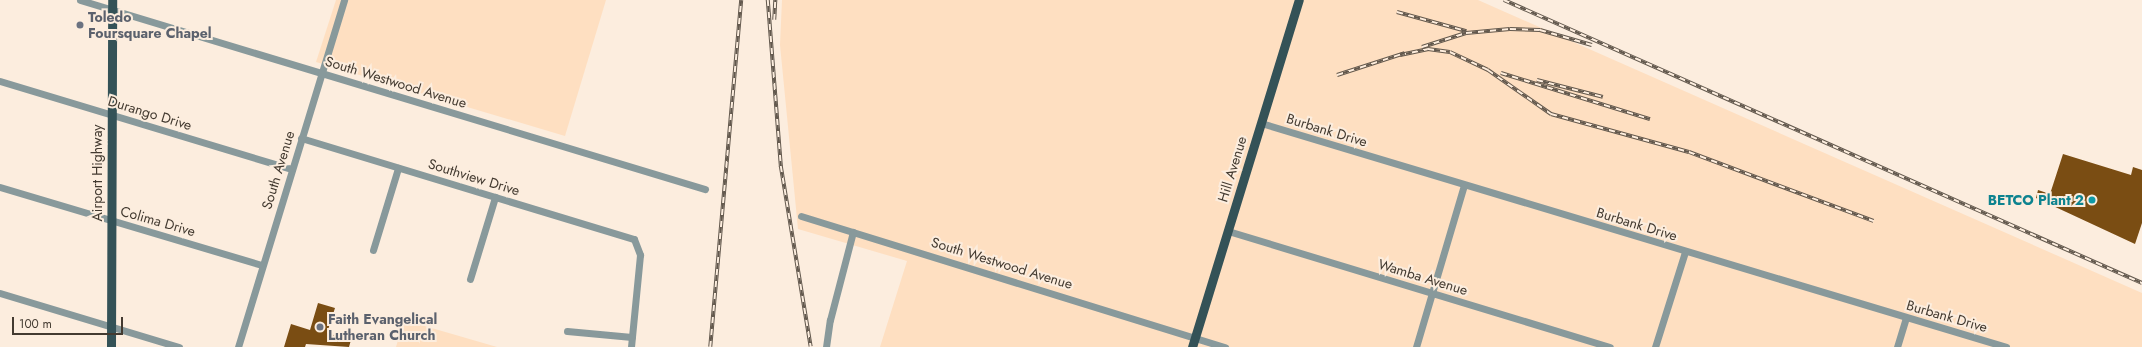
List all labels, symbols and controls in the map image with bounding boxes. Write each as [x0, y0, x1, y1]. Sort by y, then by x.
place label: Toledo Foursquare Chapel [88, 9, 212, 42]
marker: Toledo Foursquare Chapel [75, 20, 85, 30]
street label: South Westwood Avenue [323, 52, 469, 112]
street label: Durango Drive [106, 92, 194, 134]
street label: Burbank Drive [1285, 110, 1369, 150]
street label: Airport Highway [89, 125, 105, 221]
street label: South Avenue [258, 129, 298, 211]
street label: Hill Avenue [1214, 134, 1250, 204]
street label: Southview Drive [426, 155, 522, 199]
place label: BETCO Plant 2 [1988, 192, 2084, 208]
marker: BETCO Plant 2 [2087, 195, 2097, 205]
street label: Colima Drive [119, 202, 197, 240]
street label: Burbank Drive [1595, 204, 1679, 244]
street label: South Westwood Avenue [929, 233, 1075, 293]
street label: Wamba Avenue [1376, 255, 1470, 299]
street label: Burbank Drive [1905, 296, 1989, 336]
scale bar [14, 309, 125, 335]
place label: Faith Evangelical Lutheran Church [328, 311, 437, 344]
text: 100 m [19, 315, 52, 333]
marker: Faith Evangelical Lutheran Church [315, 322, 325, 332]

